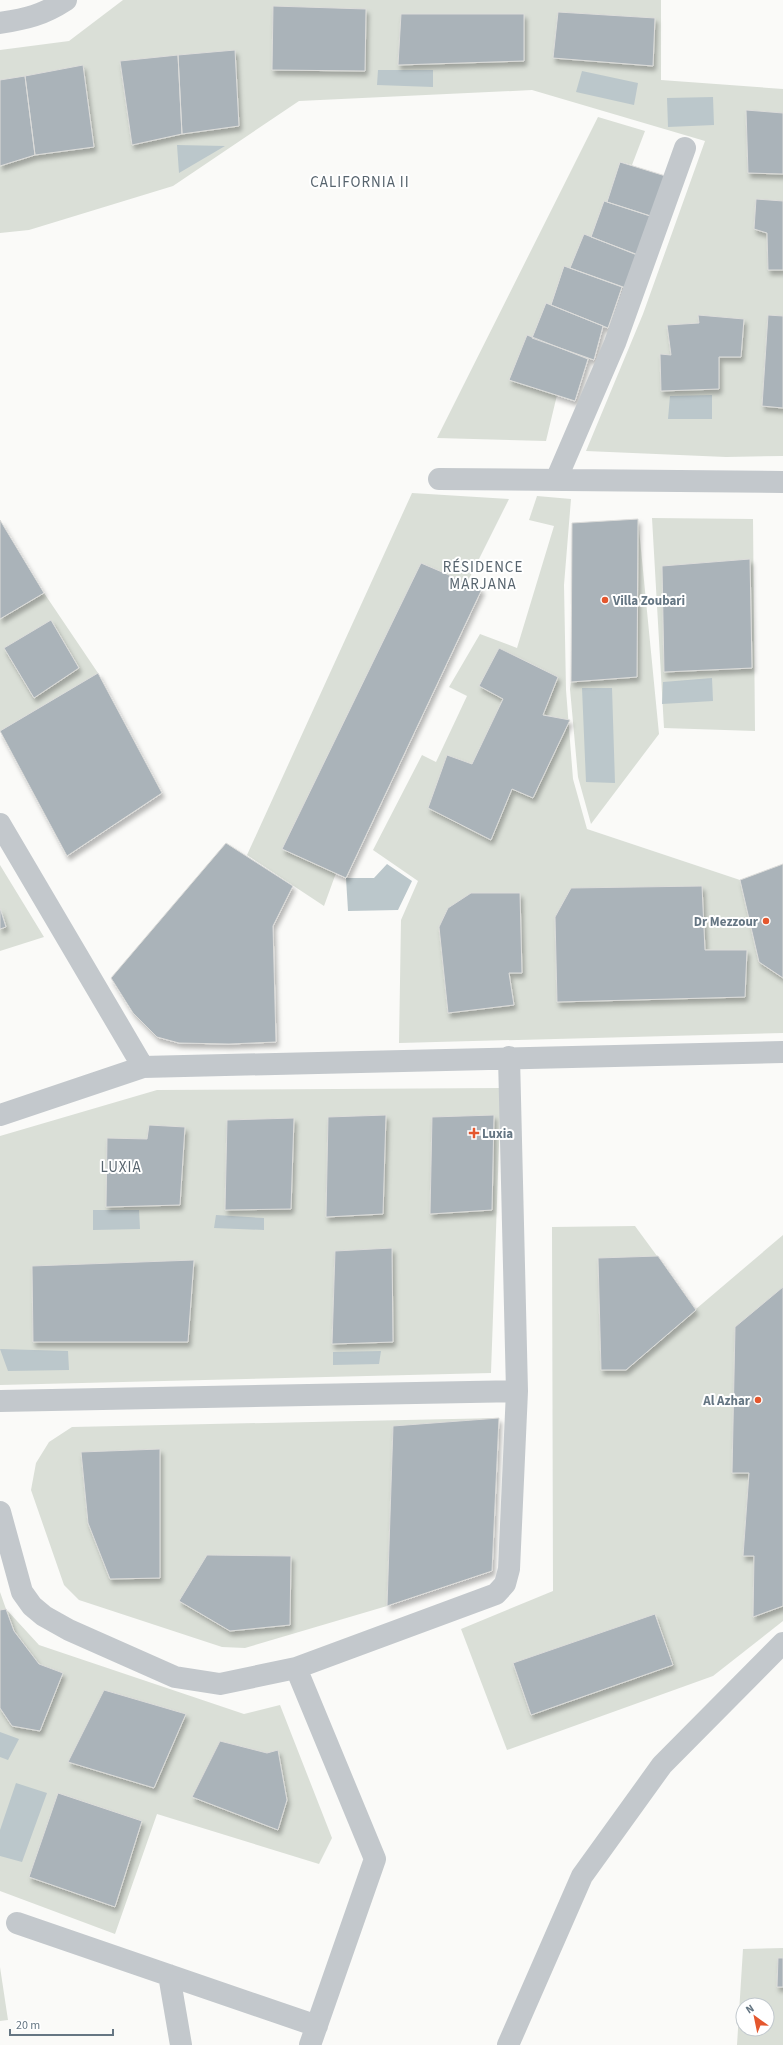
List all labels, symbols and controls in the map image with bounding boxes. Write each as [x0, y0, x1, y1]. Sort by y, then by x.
district label: CALIFORNIA II [310, 172, 410, 193]
district label: RÉSIDENCE MARJANA [443, 557, 523, 595]
place label: Villa Zoubari [612, 592, 685, 610]
marker: Villa Zoubari [600, 595, 610, 605]
place label: Dr Mezzour [694, 913, 759, 931]
marker: Dr Mezzour [761, 916, 771, 926]
place label: Luxia [482, 1125, 513, 1143]
marker: Luxia [469, 1128, 479, 1138]
district label: LUXIA [100, 1157, 142, 1178]
place label: Al Azhar [702, 1392, 751, 1410]
marker: Al Azhar [753, 1395, 763, 1405]
north arrow [735, 1997, 775, 2037]
text: N [743, 2001, 757, 2017]
scale bar [10, 2011, 113, 2037]
text: 20 m [16, 2017, 40, 2034]

